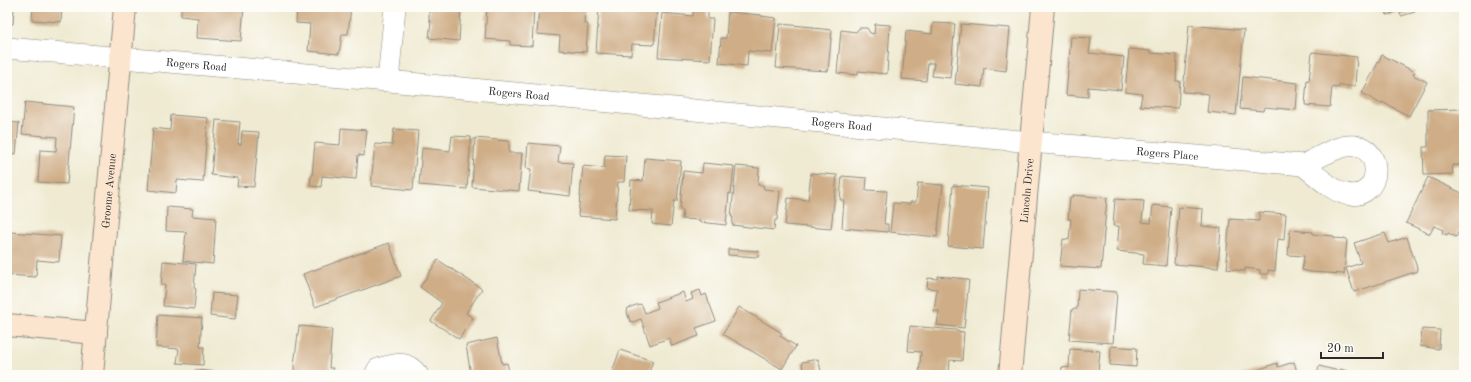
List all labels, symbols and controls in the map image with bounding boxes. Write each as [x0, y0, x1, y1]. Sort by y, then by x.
street label: Rogers Road [165, 58, 227, 74]
street label: Rogers Road [488, 87, 550, 103]
street label: Rogers Road [810, 117, 873, 134]
street label: Rogers Place [1135, 147, 1199, 163]
street label: Groome Avenue [101, 153, 119, 229]
street label: Lincoln Drive [1020, 158, 1036, 224]
scale bar [1321, 334, 1383, 360]
text: 20 m [1327, 343, 1354, 355]

